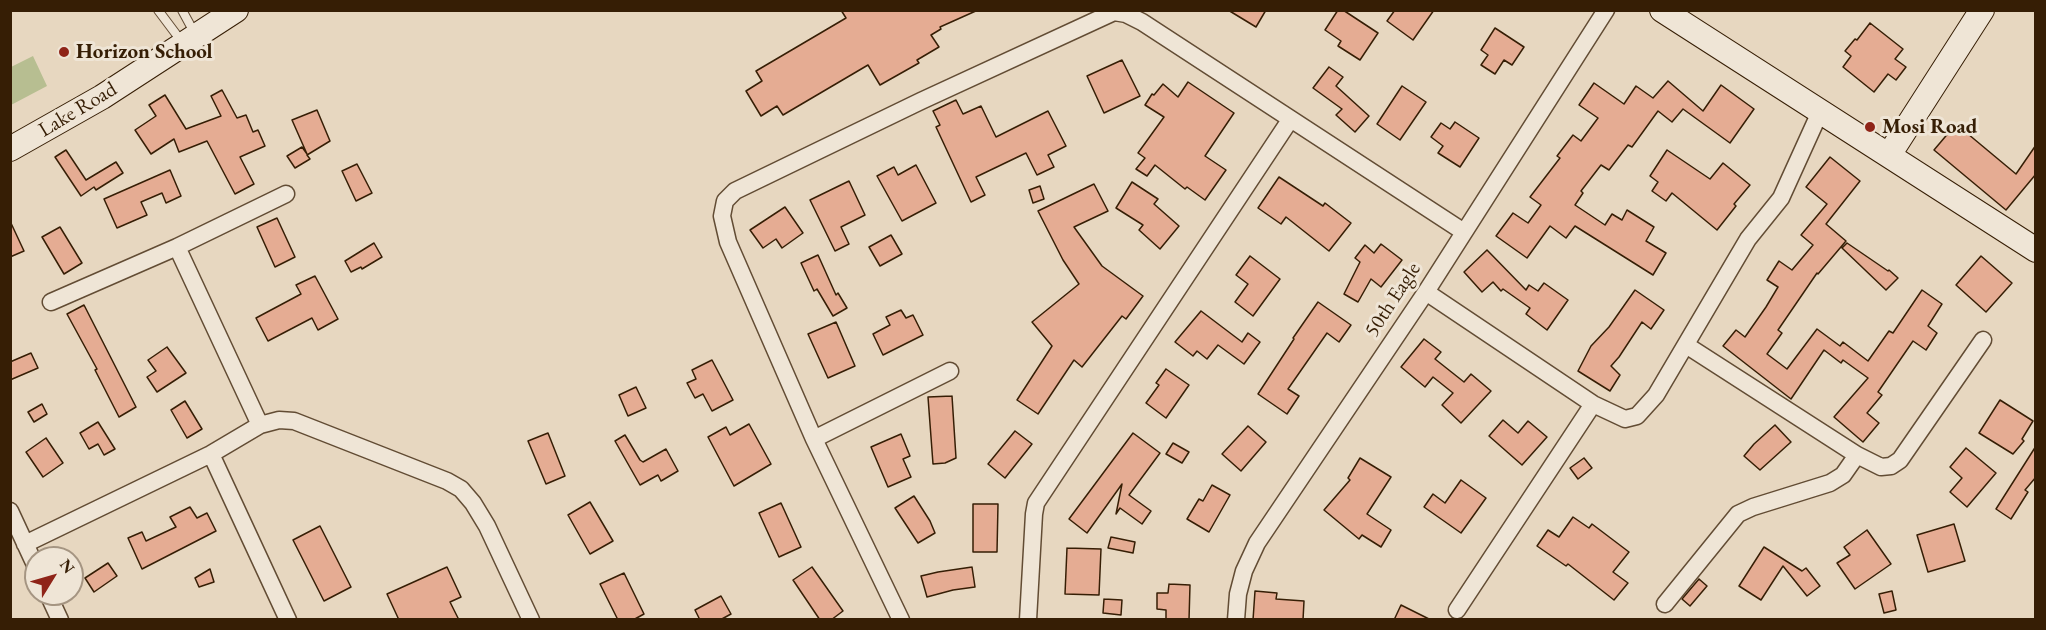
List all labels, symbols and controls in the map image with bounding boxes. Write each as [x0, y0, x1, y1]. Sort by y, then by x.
place label: Horizon School [76, 39, 213, 65]
marker: Horizon School [57, 45, 71, 59]
street label: Lake Road [34, 77, 122, 143]
place label: Mosi Road [1882, 114, 1977, 140]
marker: Mosi Road [1863, 120, 1877, 134]
street label: 50th Eagle [1360, 258, 1426, 342]
north arrow [24, 546, 84, 606]
text: N [55, 555, 79, 578]

